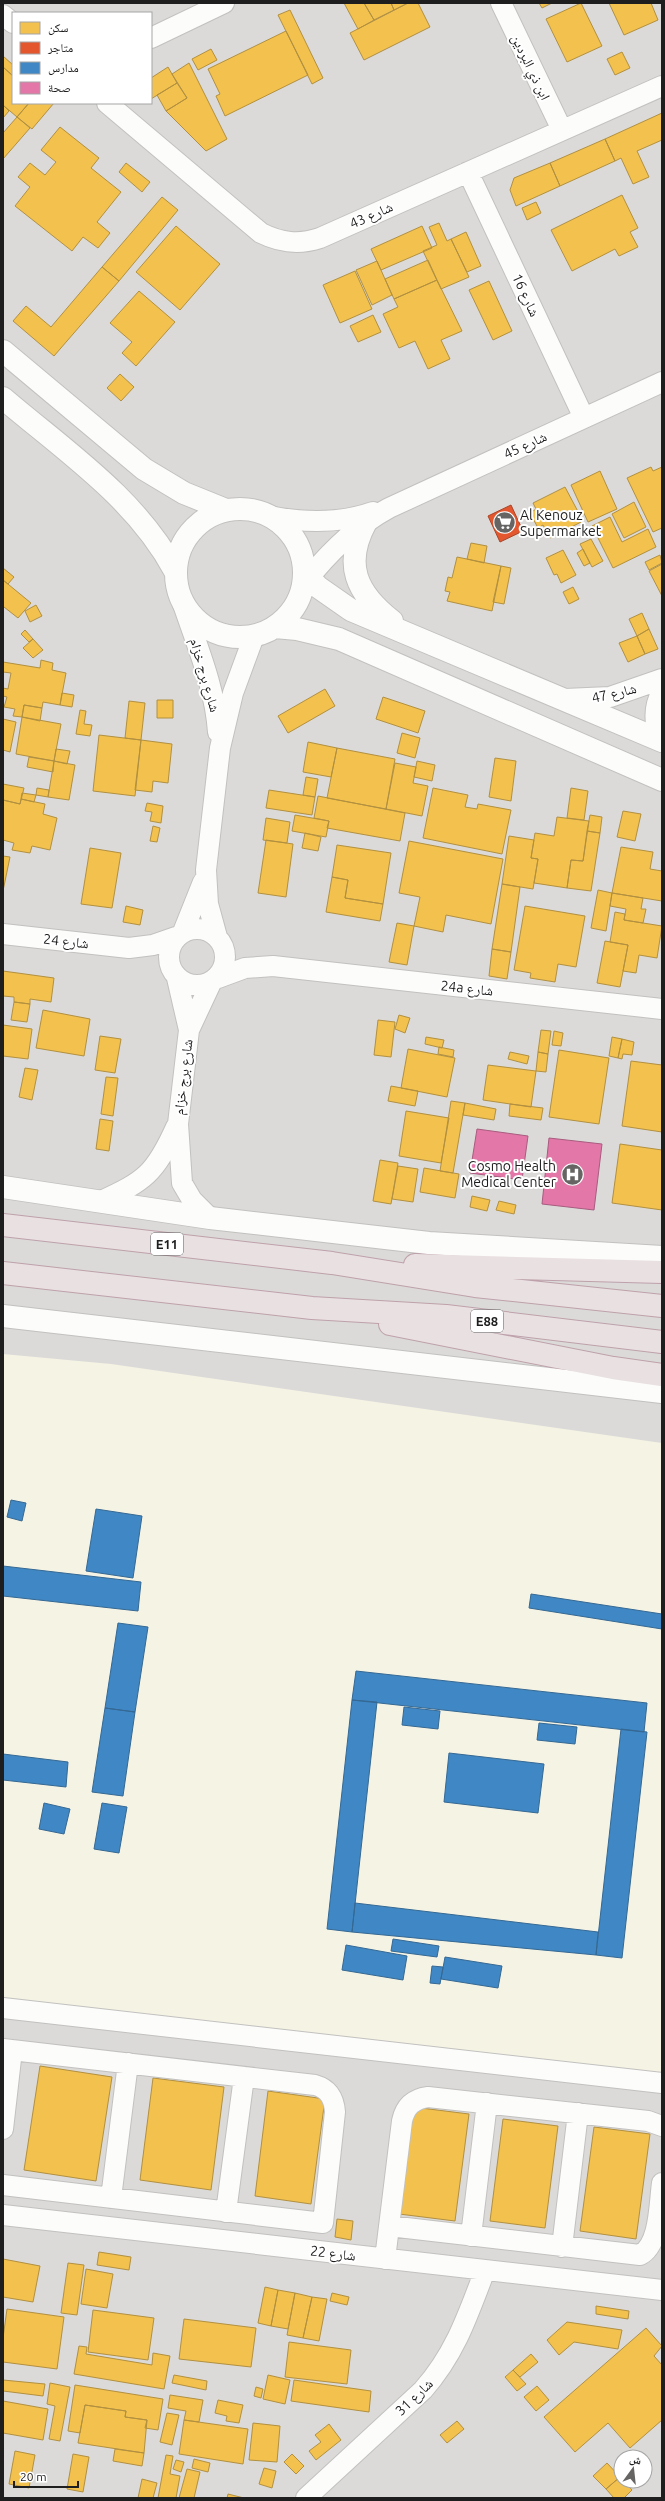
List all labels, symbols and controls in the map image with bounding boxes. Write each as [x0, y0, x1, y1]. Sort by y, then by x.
legend [12, 12, 152, 104]
text: سكن [48, 21, 69, 35]
street label: ابن ذي البردين [505, 32, 554, 104]
text: متاجر [47, 41, 73, 55]
text: مدارس [48, 61, 79, 75]
text: صحة [48, 81, 71, 94]
street label: شارع 43 [347, 198, 396, 233]
street label: شارع 16 [507, 271, 543, 320]
street label: شارع 45 [501, 428, 550, 464]
place label: Al Kenouz Supermarket [520, 507, 602, 539]
supermarket icon: Al Kenouz Supermarket [492, 510, 518, 536]
street label: شارع برج خزام [185, 636, 223, 714]
street label: شارع 47 [590, 680, 638, 708]
street label: شارع 24 [42, 931, 90, 953]
street label: 24a شارع [440, 977, 494, 1001]
street label: شارع برج خزام [170, 1038, 198, 1116]
place label: Cosmo Health Medical Center [461, 1158, 557, 1190]
hospital icon: Cosmo Health Medical Center [559, 1161, 585, 1187]
road number: E11 [151, 1233, 183, 1255]
road number: E88 [471, 1310, 503, 1332]
street label: شارع 22 [309, 2242, 357, 2266]
street label: شارع 31 [392, 2375, 437, 2420]
north arrow [613, 2449, 653, 2489]
text: ش [628, 2452, 643, 2469]
scale bar [14, 2463, 78, 2489]
text: 20 m [20, 2470, 47, 2483]

